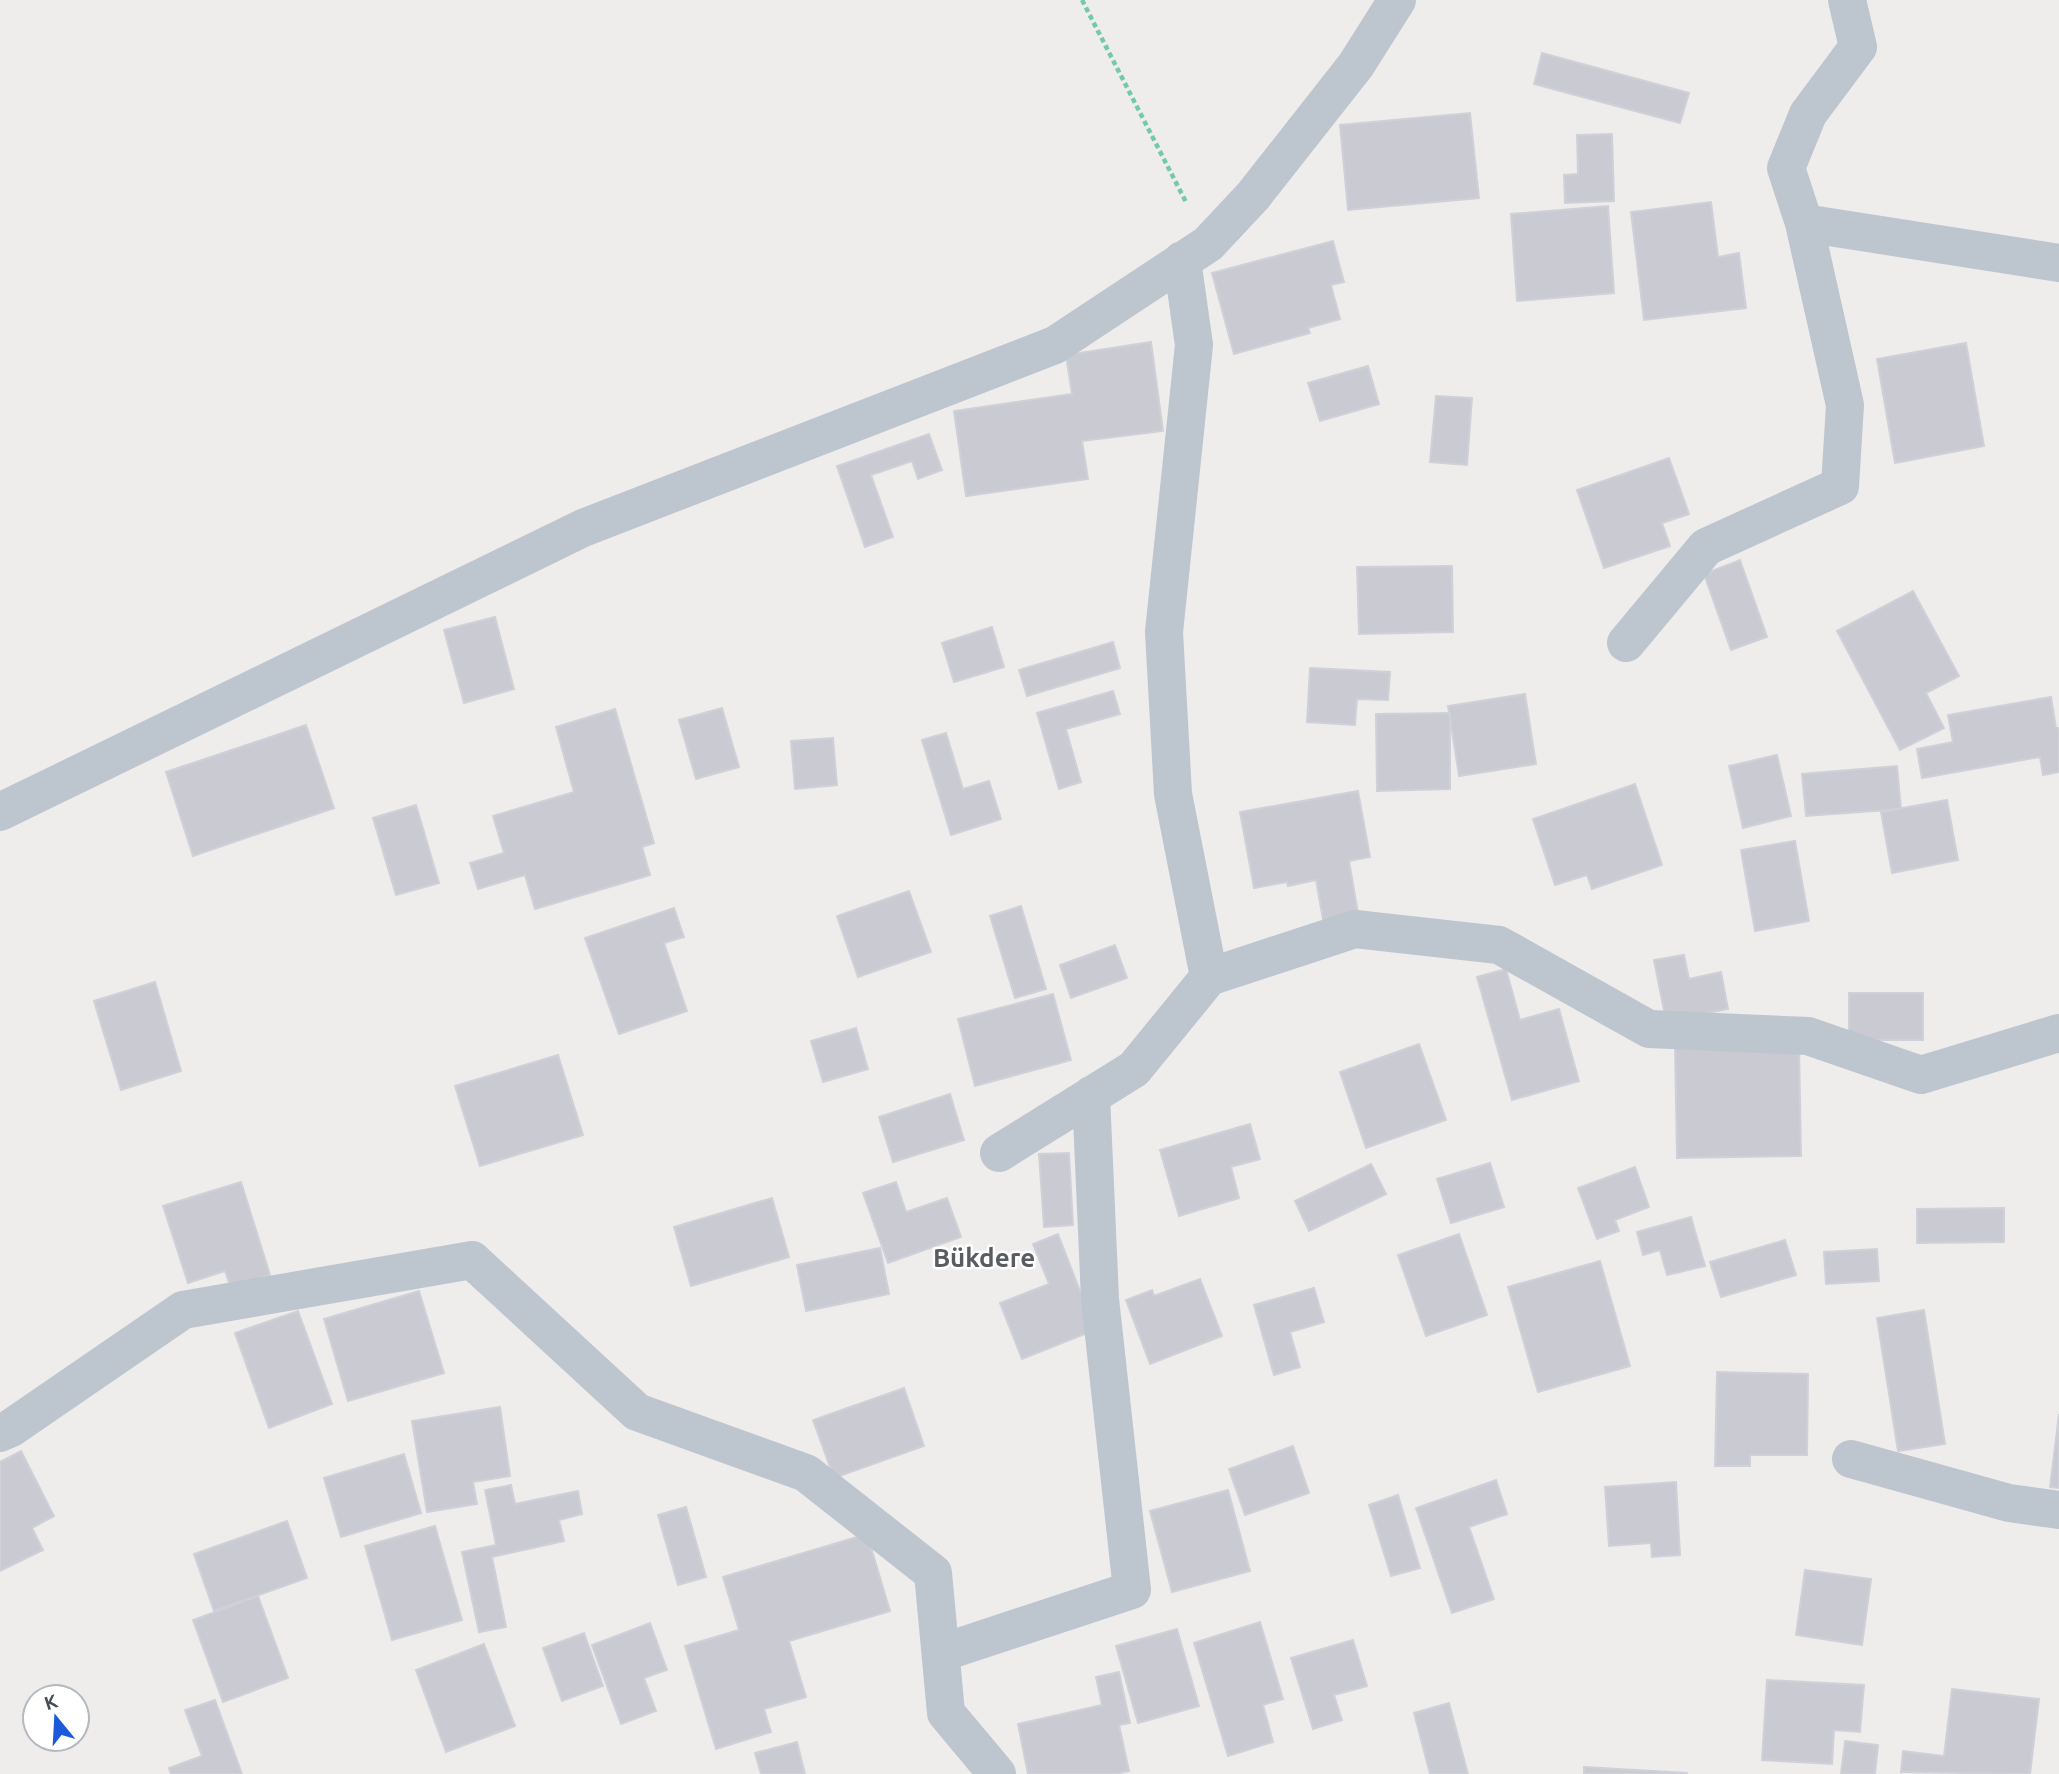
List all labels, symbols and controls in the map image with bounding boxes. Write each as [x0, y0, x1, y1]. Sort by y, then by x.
district label: Bükdere [933, 1243, 1035, 1272]
north arrow [21, 1683, 91, 1753]
text: K [41, 1689, 60, 1714]

